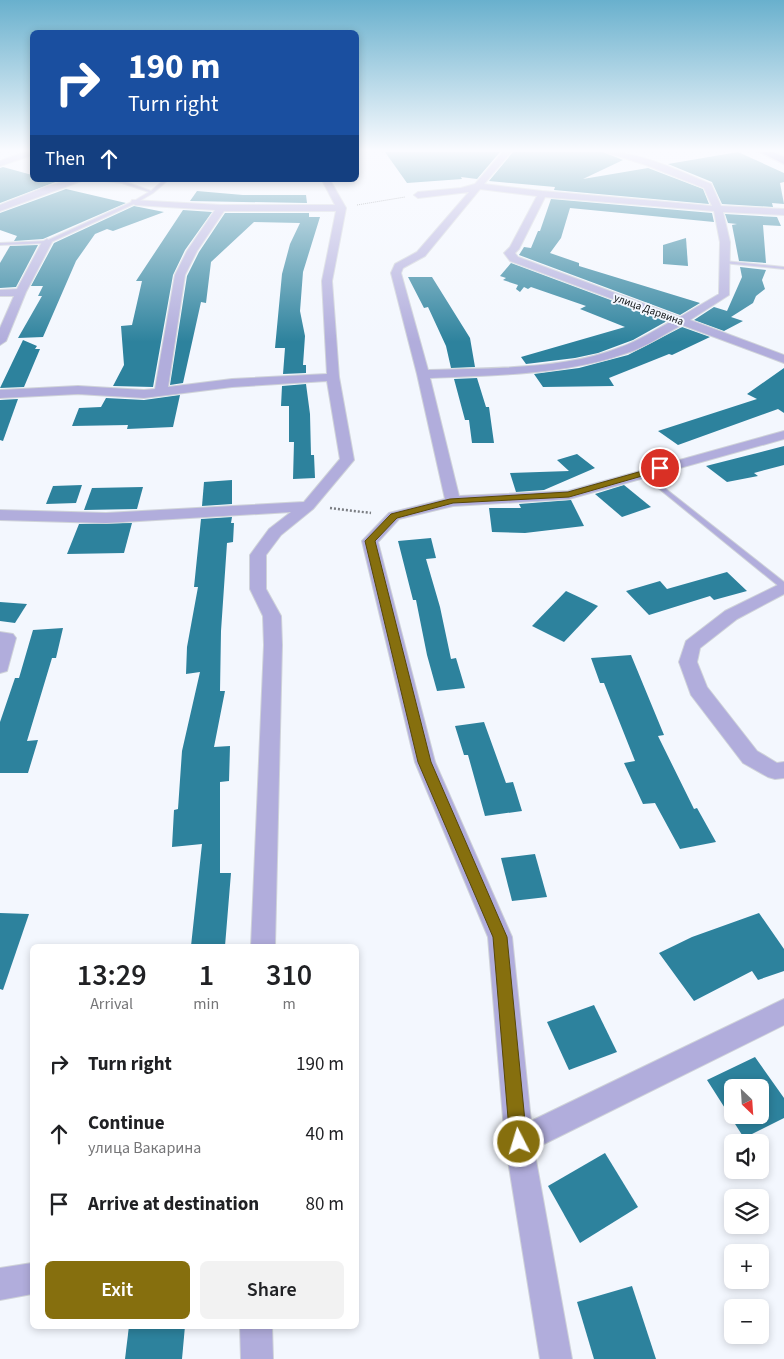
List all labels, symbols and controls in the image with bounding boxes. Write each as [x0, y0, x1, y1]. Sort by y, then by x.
text: 190 m [128, 42, 220, 92]
icon: right [45, 50, 110, 115]
text: Turn right [128, 88, 218, 120]
icon: ahead [95, 145, 123, 173]
text: Then [45, 146, 85, 173]
street label: улица Дарвина [612, 290, 686, 329]
pin [639, 447, 681, 489]
icon: arrive [646, 454, 674, 482]
text: 13:29 [77, 954, 147, 997]
text: 1 [199, 954, 214, 997]
text: 310 [266, 954, 312, 997]
text: Arrival [90, 993, 133, 1015]
text: min [193, 993, 219, 1015]
text: m [283, 993, 296, 1015]
icon: right [45, 1050, 73, 1078]
text: Turn right [88, 1051, 172, 1078]
text: 190 m [296, 1051, 344, 1078]
north arrow [724, 1079, 769, 1124]
map controls [724, 1079, 769, 1344]
text: Continue [88, 1110, 165, 1137]
position arrow [492, 1115, 544, 1167]
icon: ahead [45, 1120, 73, 1148]
text: 40 m [306, 1121, 344, 1148]
button: sound [724, 1134, 769, 1179]
text: улица Вакарина [88, 1137, 201, 1159]
button: layers [724, 1189, 769, 1234]
icon: arrive [45, 1190, 73, 1218]
text: Arrive at destination [88, 1191, 259, 1218]
text: 80 m [306, 1191, 344, 1218]
button: + [724, 1244, 769, 1289]
button: Exit [45, 1261, 190, 1319]
button: Share [200, 1261, 344, 1319]
button: − [724, 1299, 769, 1344]

